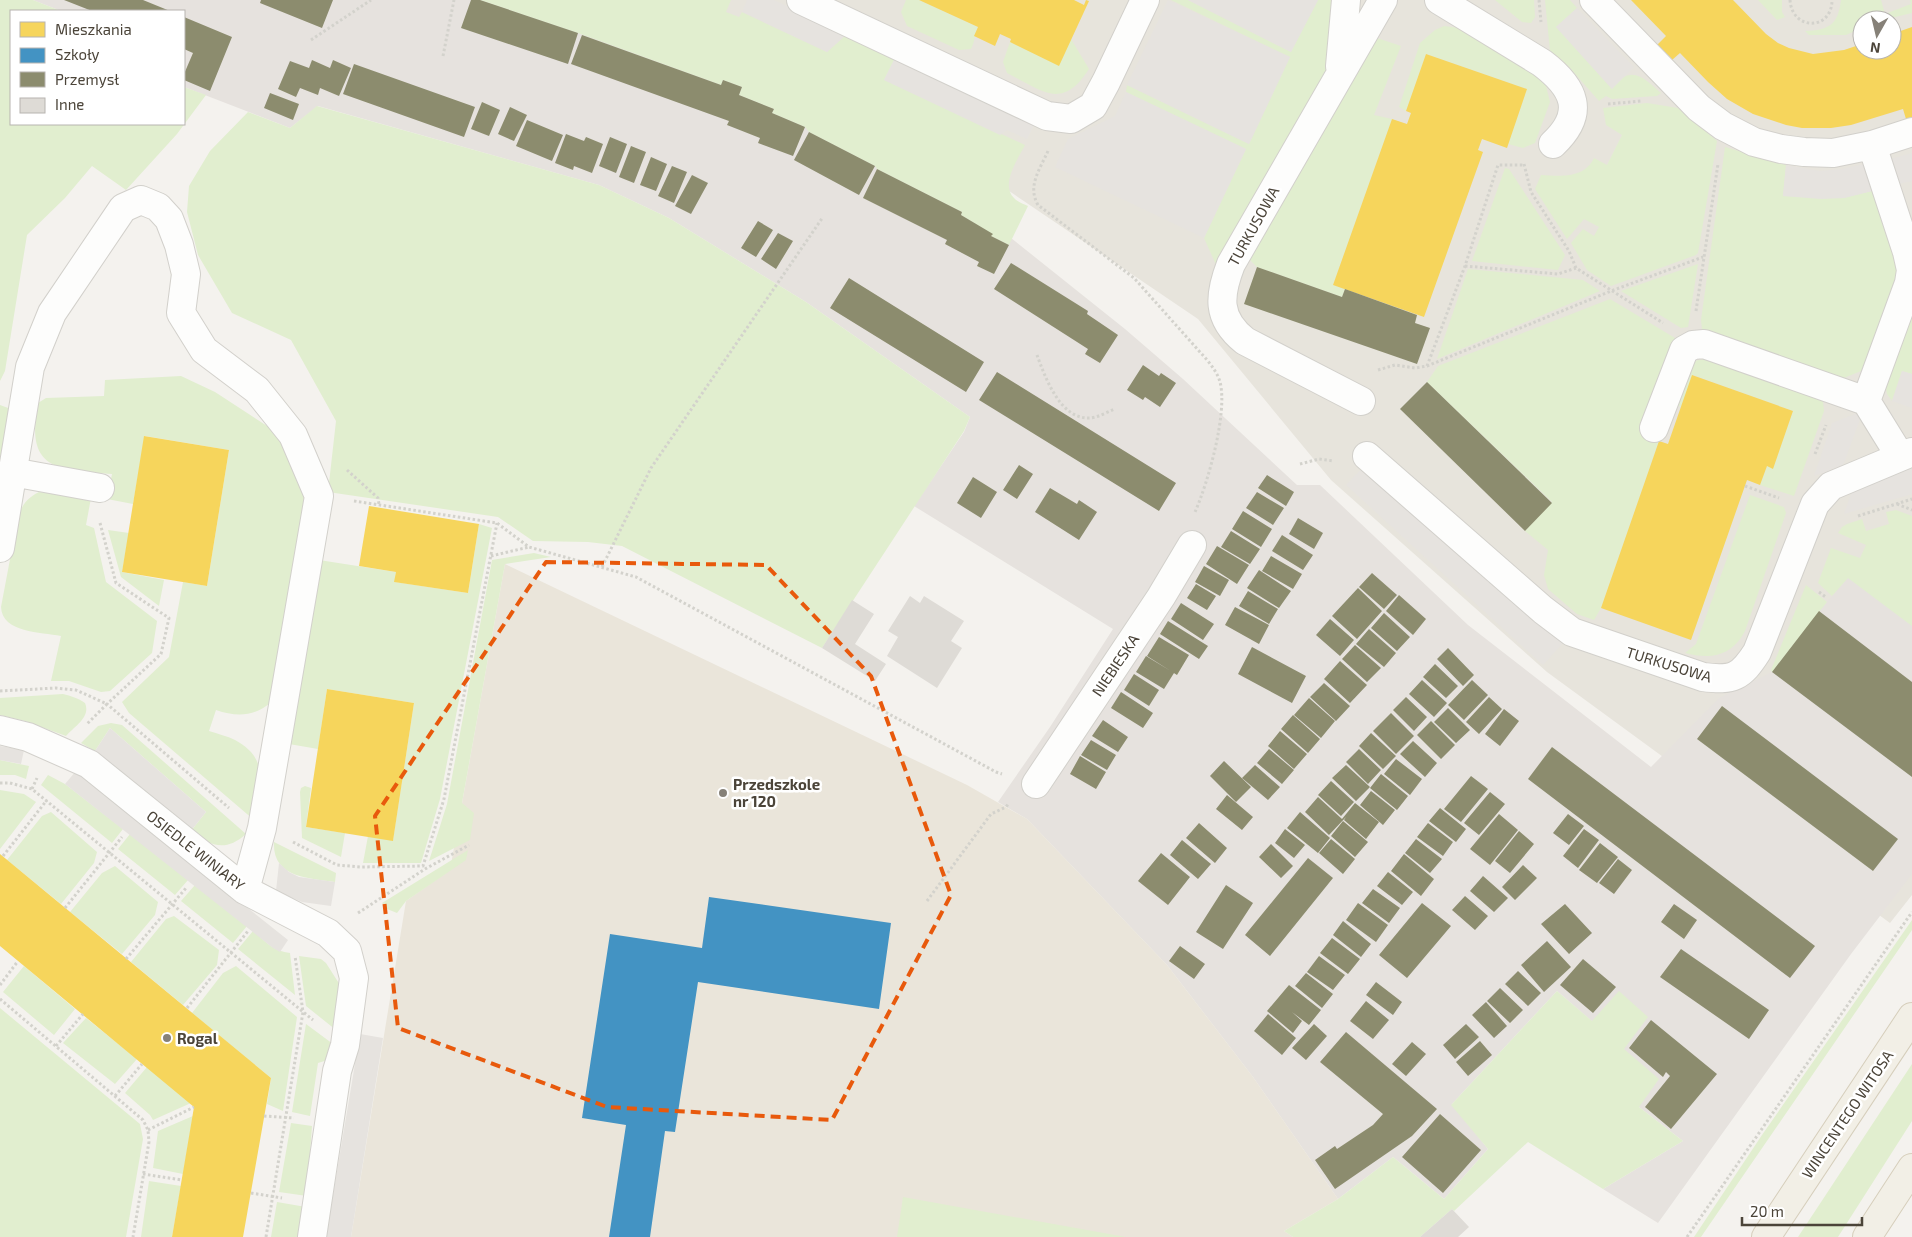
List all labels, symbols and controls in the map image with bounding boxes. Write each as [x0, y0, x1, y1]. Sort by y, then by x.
legend [10, 10, 185, 125]
north arrow [1852, 10, 1902, 60]
text: Mieszkania [55, 20, 132, 38]
text: N [1869, 39, 1881, 57]
text: Szkoły [55, 45, 100, 63]
text: Przemysł [55, 70, 119, 88]
text: Inne [55, 95, 84, 113]
street label: TURKUSOWA [1224, 182, 1283, 269]
street label: NIEBIESKA [1088, 630, 1143, 700]
street label: TURKUSOWA [1624, 642, 1715, 686]
place label: Przedszkole nr 120 [733, 775, 820, 810]
marker: Przedszkole nr 120 [717, 787, 729, 799]
street label: OSIEDLE WINIARY [143, 806, 249, 894]
place label: Rogal [177, 1029, 218, 1047]
marker: Rogal [161, 1032, 173, 1044]
street label: WINCENTEGO WITOSA [1798, 1046, 1897, 1181]
scale bar [1742, 1194, 1862, 1226]
text: 20 m [1750, 1202, 1784, 1220]

